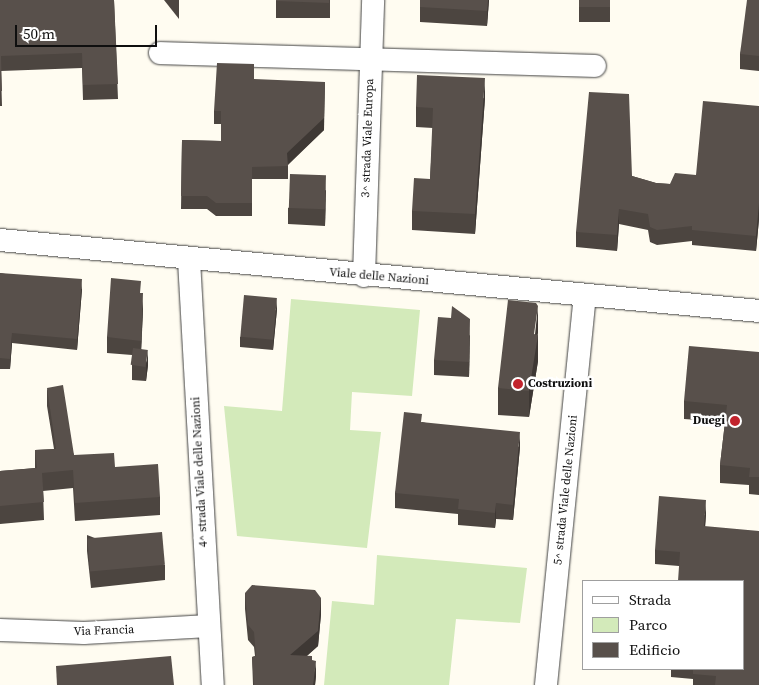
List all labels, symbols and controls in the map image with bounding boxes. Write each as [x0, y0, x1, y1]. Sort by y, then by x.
scale bar [18, 15, 160, 47]
text: 50 m [23, 23, 55, 44]
street label: 3^ strada Viale Europa [359, 78, 377, 198]
street label: Viale delle Nazioni [329, 265, 429, 289]
place label: Costruzioni [528, 377, 592, 391]
marker: Costruzioni [512, 378, 524, 390]
street label: 4^ strada Viale delle Nazioni [189, 396, 211, 548]
street label: 5^ strada Viale delle Nazioni [551, 414, 581, 566]
place label: Duegi [693, 414, 725, 428]
marker: Duegi [729, 415, 741, 427]
legend [582, 580, 744, 670]
text: Strada [629, 589, 671, 610]
text: Parco [629, 614, 667, 635]
street label: Via Francia [73, 623, 135, 639]
text: Edificio [629, 639, 680, 660]

